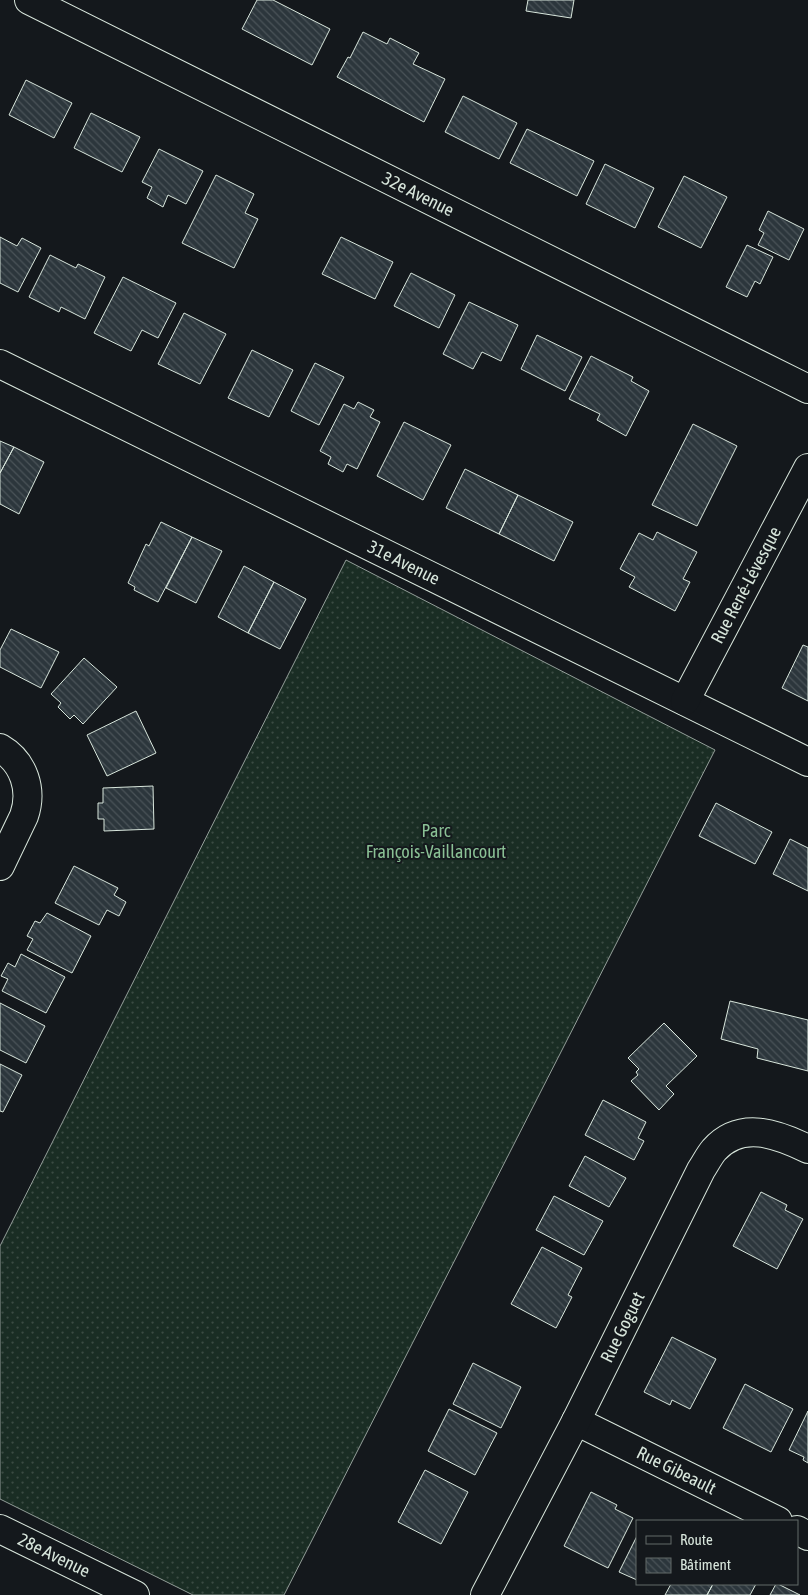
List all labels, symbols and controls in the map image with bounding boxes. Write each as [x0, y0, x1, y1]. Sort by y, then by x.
street label: 32e Avenue [379, 167, 458, 221]
street label: Rue René-Lévesque [706, 523, 785, 647]
street label: 31e Avenue [365, 536, 443, 589]
park label: Parc François-Vaillancourt [366, 820, 506, 862]
street label: Rue Goguet [596, 1288, 649, 1366]
street label: Rue Gibeault [633, 1442, 720, 1499]
legend [636, 1520, 798, 1585]
street label: 28e Avenue [15, 1528, 94, 1581]
text: Route [680, 1531, 713, 1548]
text: Bâtiment [680, 1556, 731, 1573]

